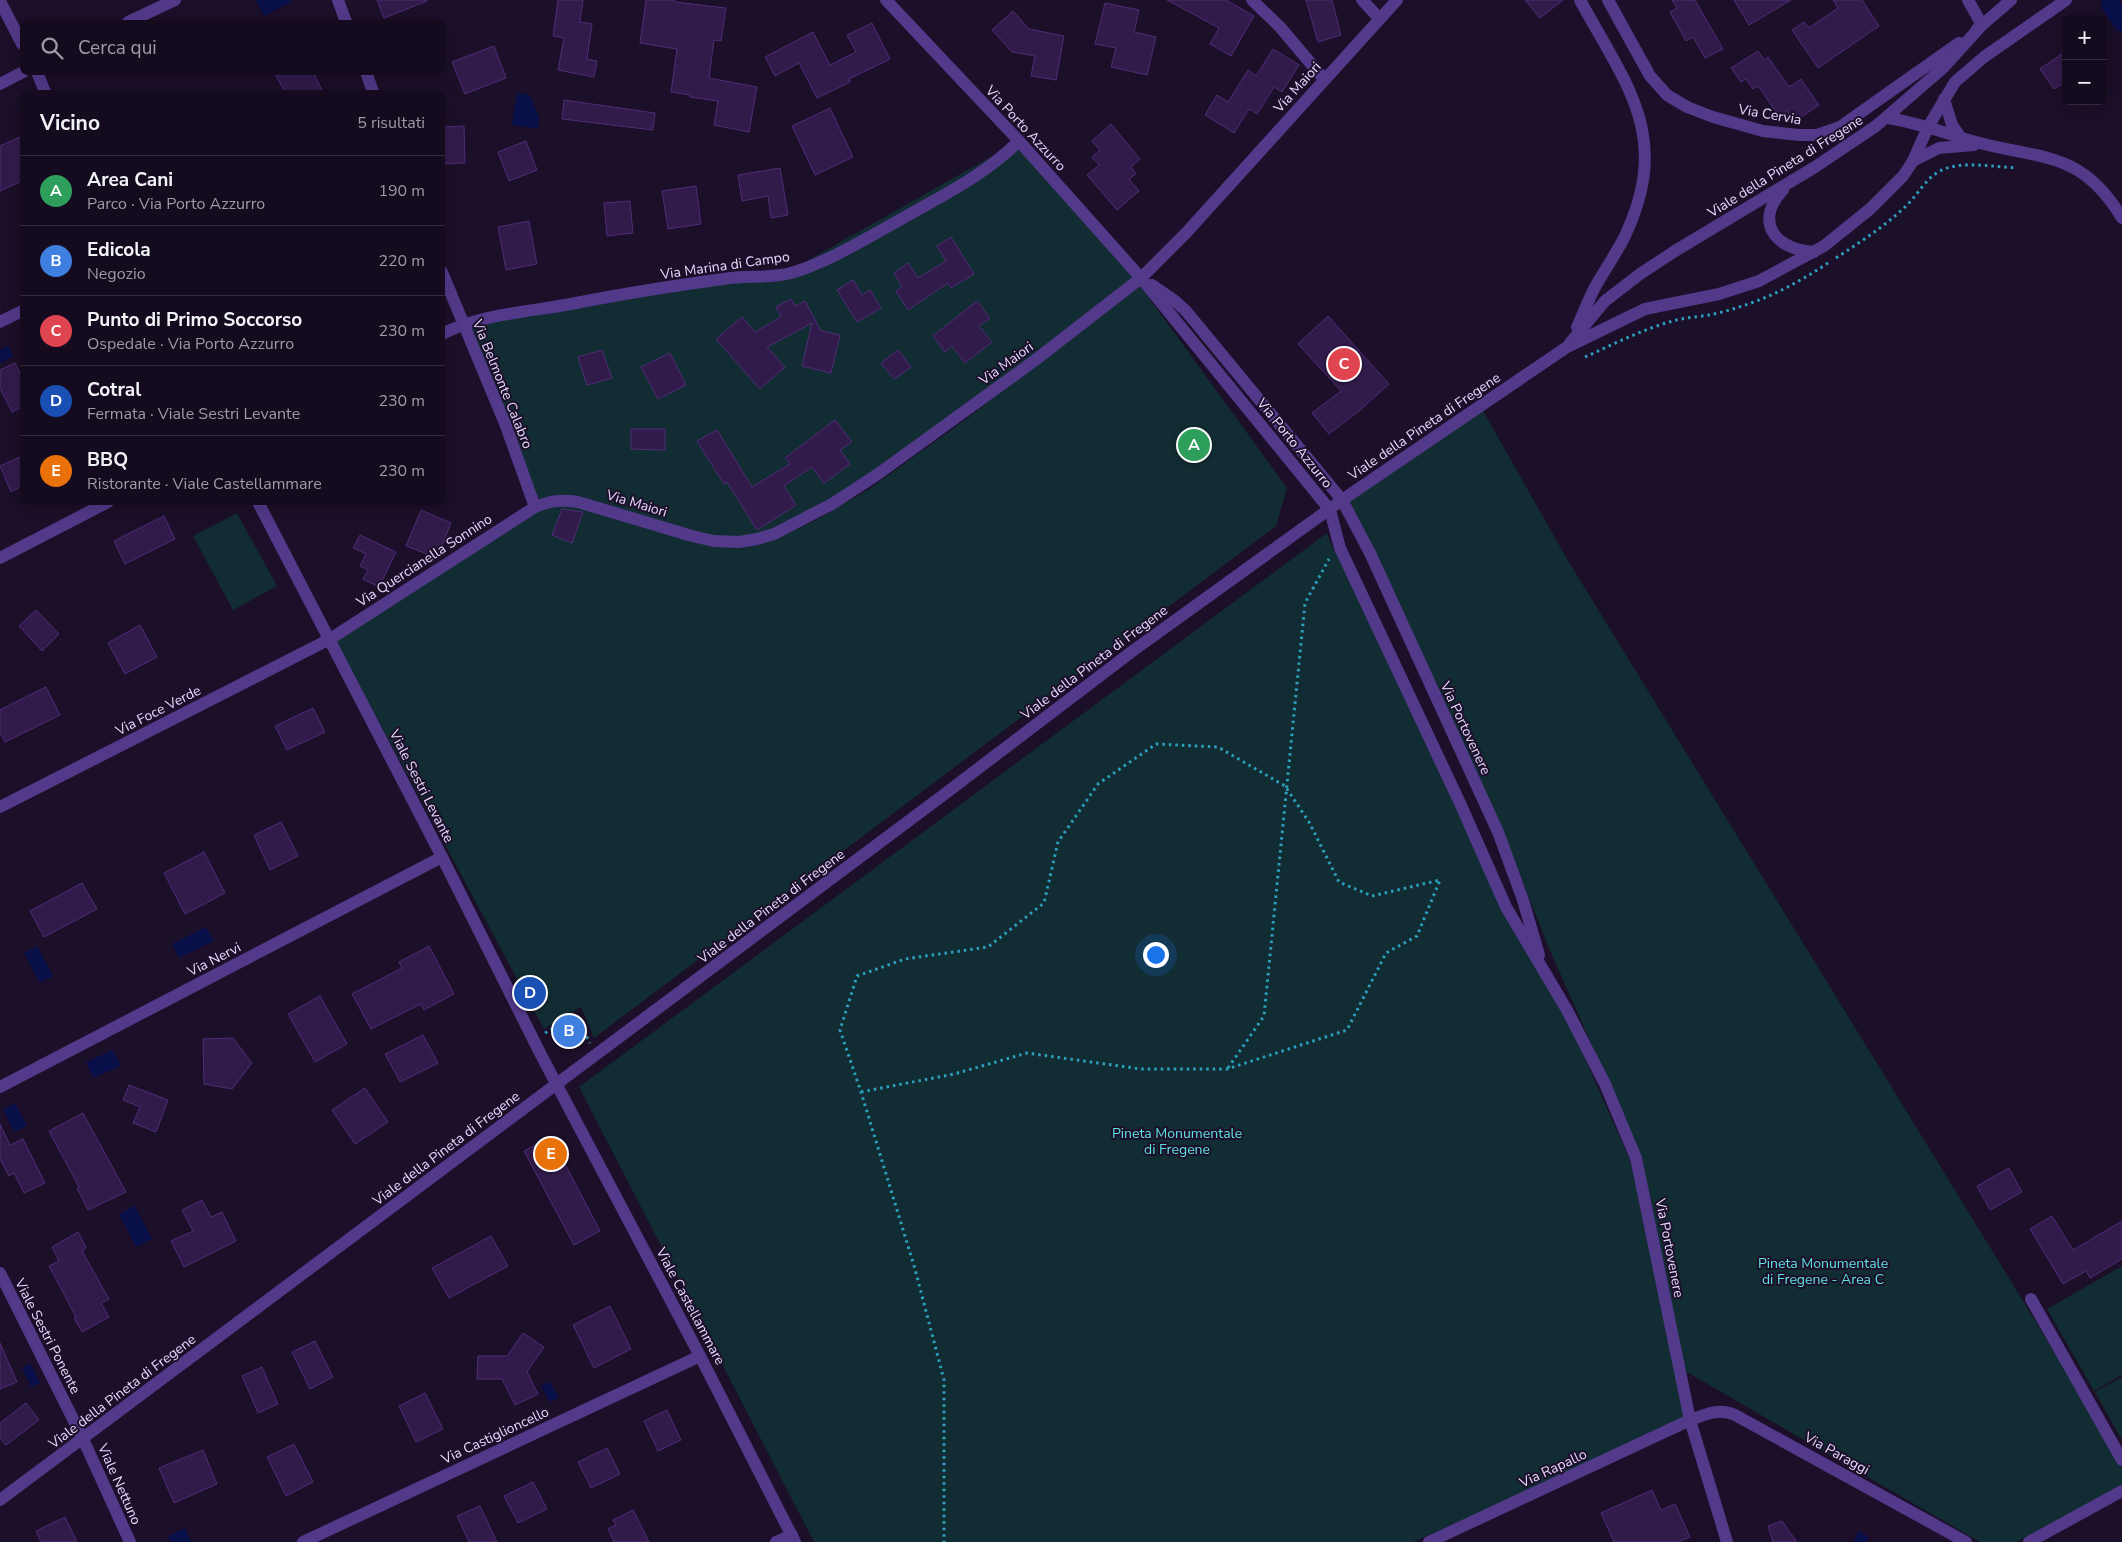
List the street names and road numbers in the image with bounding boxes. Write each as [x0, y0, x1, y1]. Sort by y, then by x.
street label: Via Maiori [1269, 58, 1325, 118]
street label: Via Porto Azzurro [980, 81, 1070, 175]
street label: Via Cervia [1736, 99, 1803, 129]
street label: Viale della Pineta di Fregene [1703, 111, 1867, 223]
street label: Via Marina di Campo [658, 247, 791, 284]
street label: Via Belmonte Calabro [468, 316, 537, 452]
street label: Via Maiori [975, 337, 1037, 390]
street label: Viale della Pineta di Fregene [1344, 368, 1504, 485]
street label: Via Porto Azzurro [1252, 394, 1337, 492]
street label: Via Maiori [603, 485, 670, 522]
street label: Via Quercianella Sonnino [352, 509, 496, 612]
street label: Viale della Pineta di Fregene [1016, 601, 1172, 725]
street label: Via Portovenere [1435, 678, 1495, 778]
street label: Via Foce Verde [111, 681, 204, 741]
street label: Viale Sestri Levante [384, 726, 458, 846]
street label: Viale della Pineta di Fregene [693, 845, 849, 969]
street label: Via Nervi [183, 938, 244, 981]
street label: Viale della Pineta di Fregene [368, 1087, 524, 1211]
street label: Via Portovenere [1650, 1196, 1688, 1299]
street label: Viale Castellammare [651, 1243, 730, 1368]
street label: Viale Sestri Ponente [10, 1274, 85, 1397]
street label: Viale della Pineta di Fregene [44, 1330, 200, 1454]
street label: Via Castiglioncello [438, 1402, 552, 1469]
street label: Via Paraggi [1800, 1427, 1873, 1479]
street label: Viale Nettuno [93, 1440, 146, 1528]
street label: Via Rapallo [1516, 1444, 1590, 1493]

